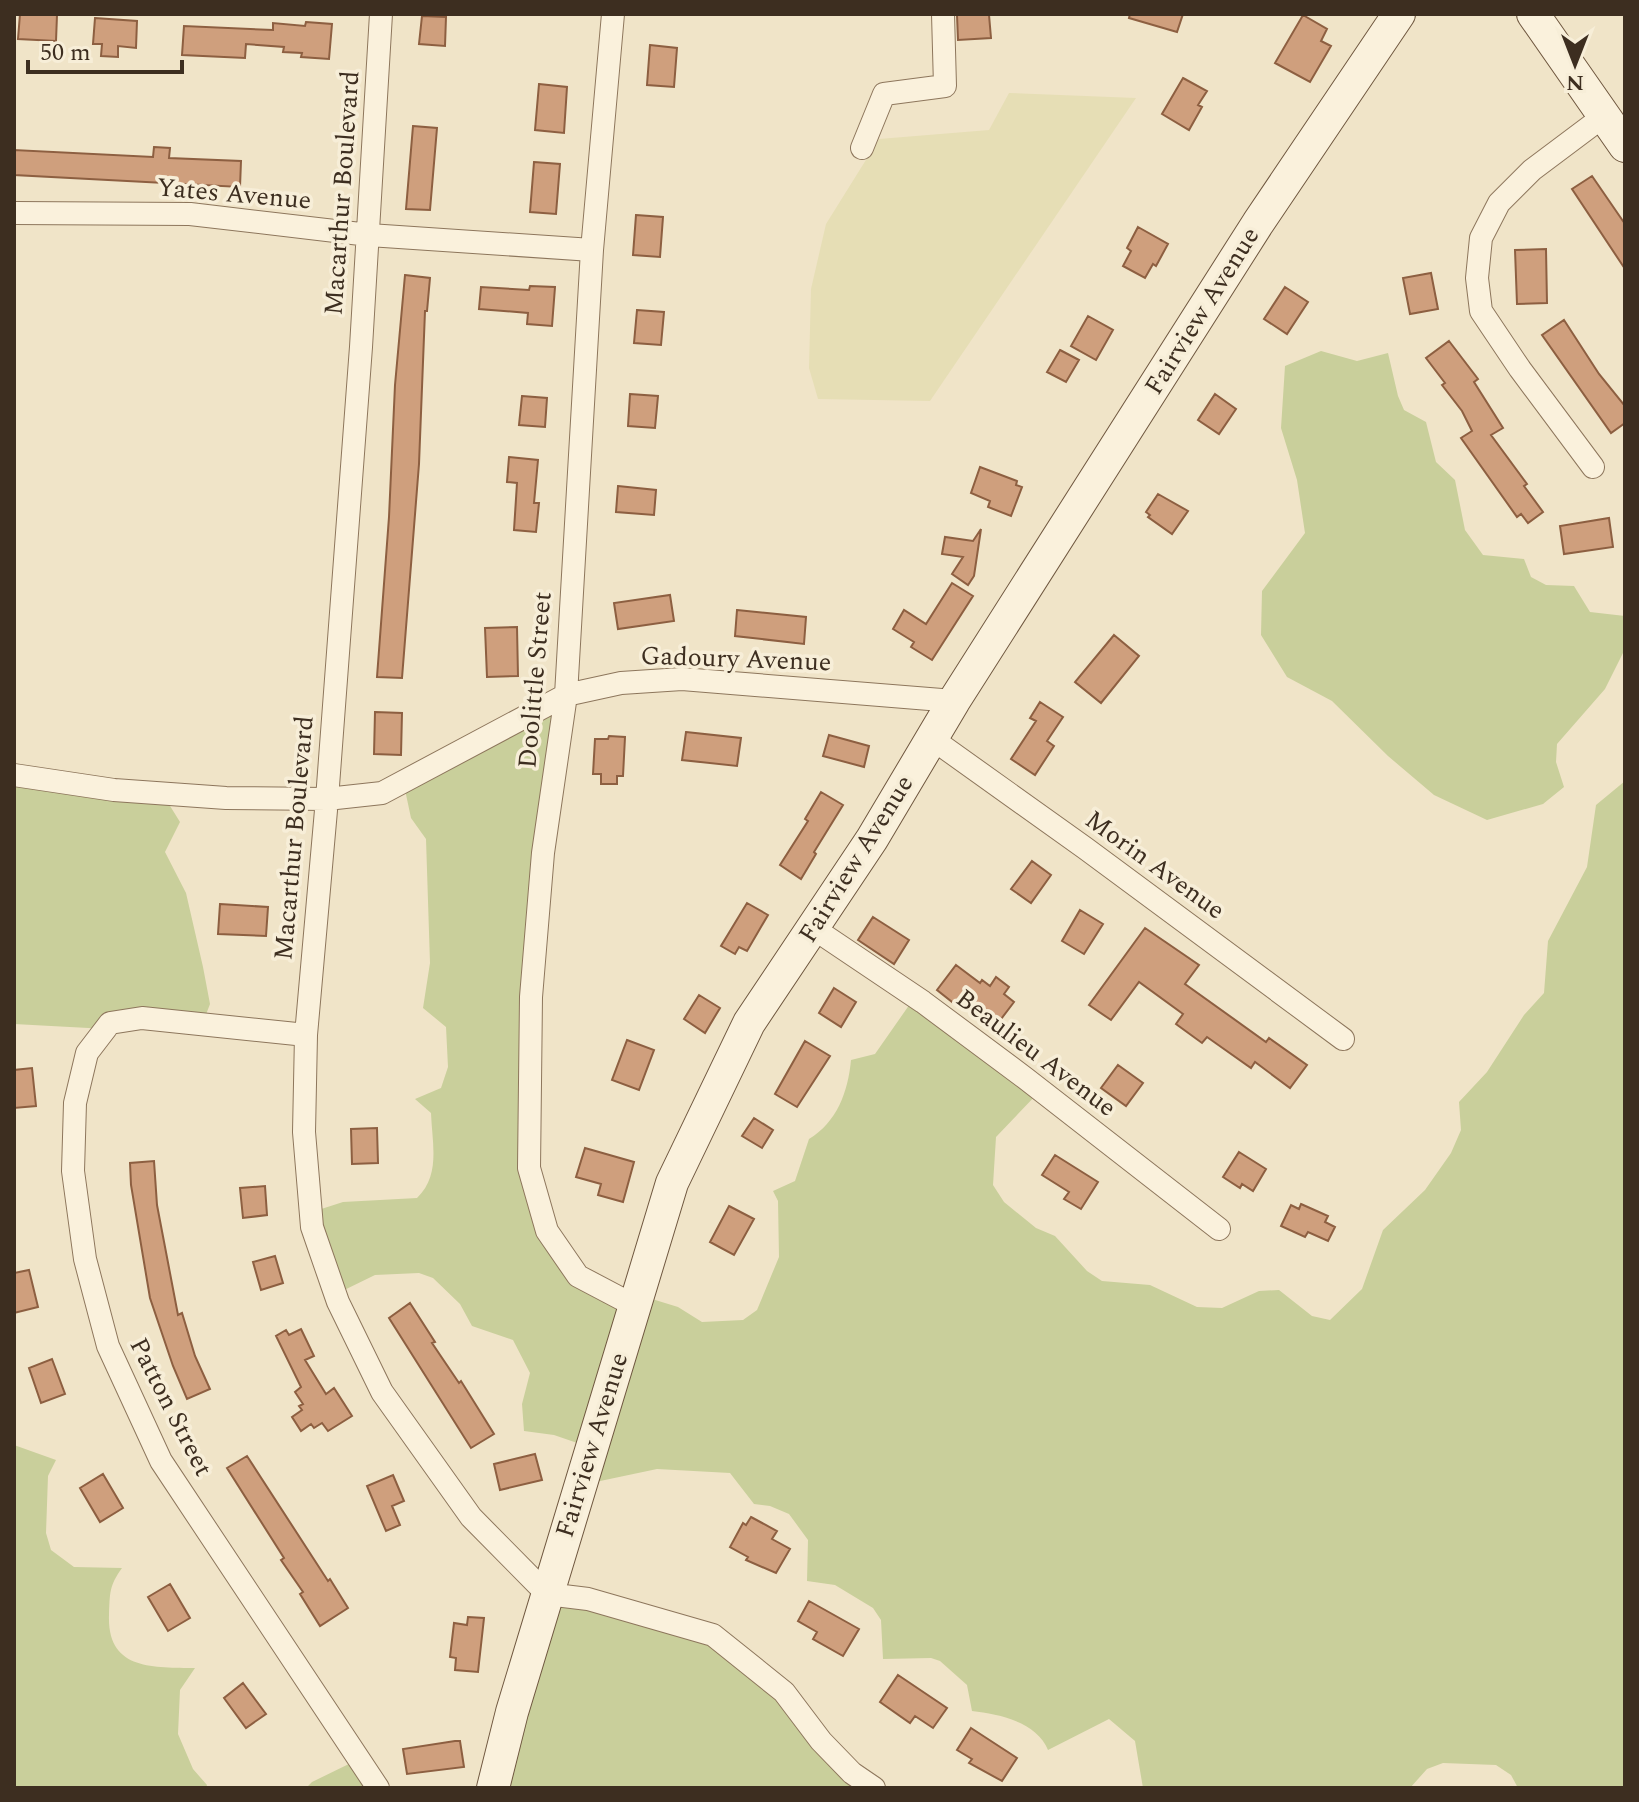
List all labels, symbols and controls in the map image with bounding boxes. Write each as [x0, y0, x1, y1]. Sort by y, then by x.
scale bar [28, 24, 182, 74]
north arrow [1535, 24, 1615, 104]
text: 50 m [40, 35, 91, 71]
text: N [1566, 66, 1584, 99]
street label: Macarthur Boulevard [313, 69, 371, 317]
street label: Yates Avenue [155, 167, 313, 221]
street label: Fairview Avenue [1134, 219, 1270, 403]
street label: Doolittle Street [507, 590, 563, 770]
street label: Gadoury Avenue [640, 636, 832, 682]
street label: Macarthur Boulevard [263, 714, 325, 962]
street label: Fairview Avenue [788, 767, 924, 951]
street label: Morin Avenue [1077, 800, 1233, 930]
street label: Beaulieu Avenue [947, 979, 1125, 1127]
street label: Patton Street [119, 1331, 223, 1483]
street label: Fairview Avenue [545, 1347, 639, 1543]

